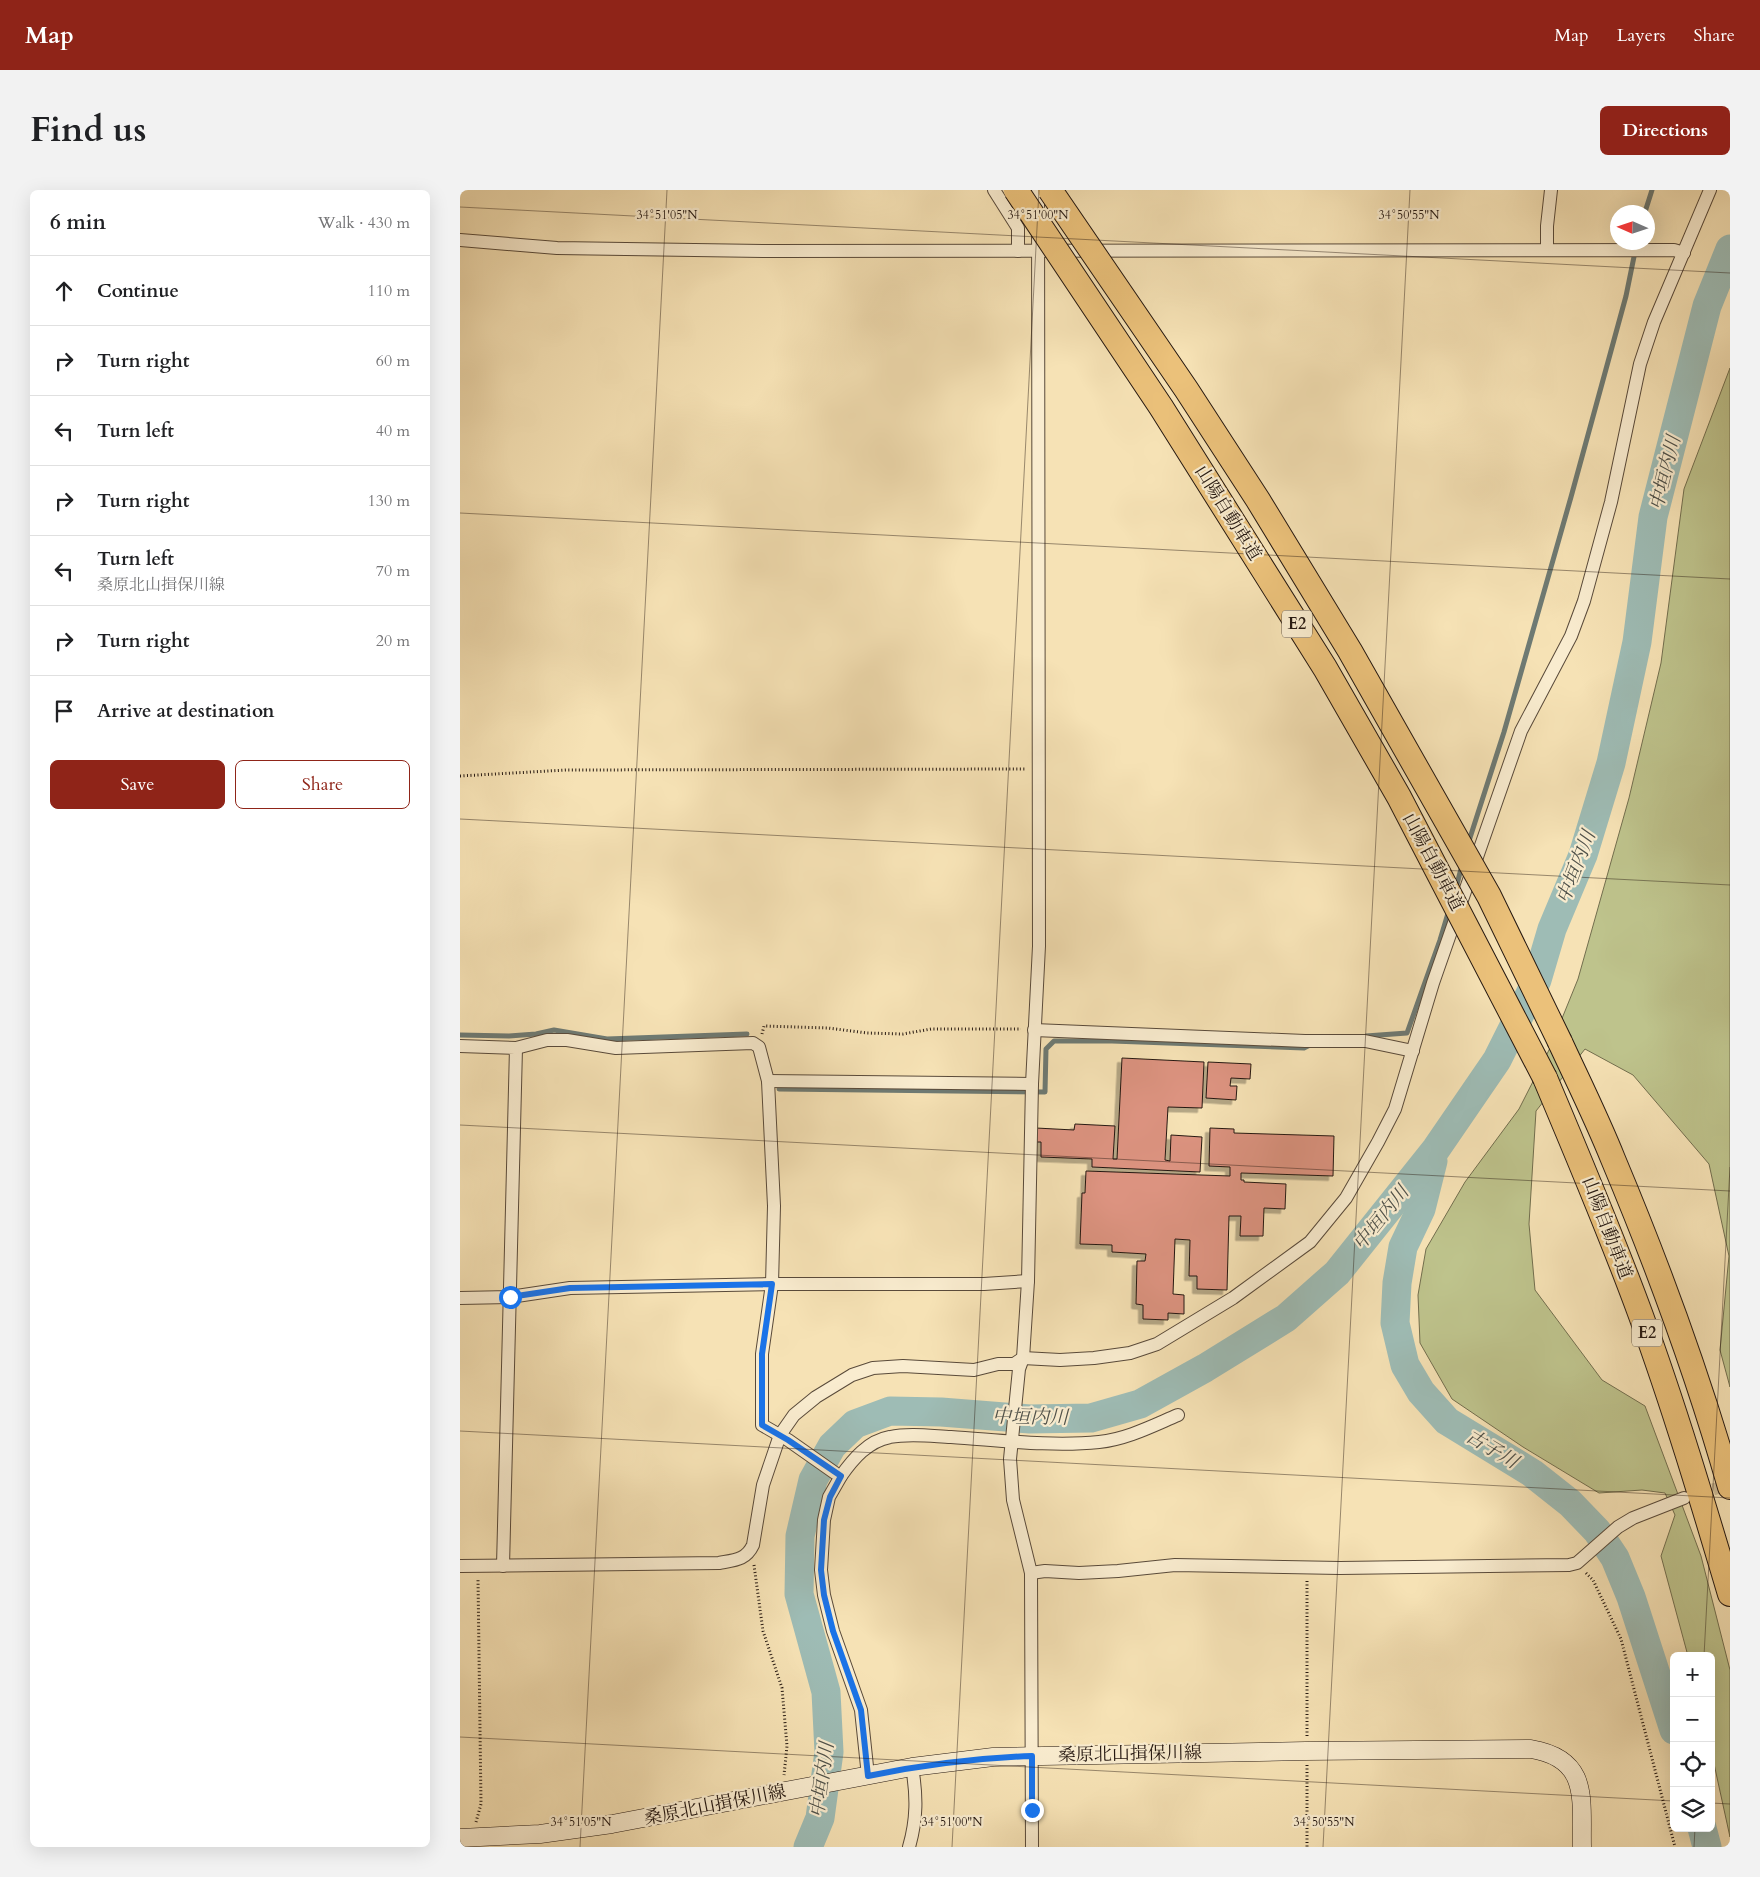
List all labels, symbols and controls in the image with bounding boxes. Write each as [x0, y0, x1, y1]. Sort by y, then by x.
text: Map [25, 19, 74, 52]
text: Map [1554, 23, 1589, 48]
text: Layers [1617, 23, 1666, 48]
text: Share [1694, 23, 1735, 48]
text: Find us [30, 106, 146, 154]
button: Directions [1600, 106, 1730, 155]
north arrow [1610, 205, 1655, 250]
text: 34°51'05"N [637, 207, 698, 223]
text: 34°51'00"N [1008, 207, 1069, 223]
text: 34°50'55"N [1379, 207, 1440, 223]
text: 6 min [50, 208, 106, 237]
text: Walk · 430 m [318, 212, 410, 234]
icon: ahead [50, 277, 78, 305]
text: Continue [97, 278, 179, 304]
text: 110 m [368, 280, 410, 302]
icon: right [50, 347, 78, 375]
text: Turn right [97, 348, 189, 374]
text: 60 m [376, 350, 410, 372]
icon: left [50, 417, 78, 445]
text: Turn left [97, 418, 174, 444]
text: 40 m [376, 420, 410, 442]
water label: 中垣内川 [1643, 431, 1687, 513]
street label: 山陽自動車道 [1189, 461, 1267, 565]
icon: right [50, 487, 78, 515]
text: Turn right [97, 488, 189, 514]
text: 130 m [368, 490, 410, 512]
text: Turn left [97, 546, 174, 572]
icon: left [50, 557, 78, 585]
text: 70 m [376, 560, 410, 582]
text: 桑原北山揖保川線 [97, 574, 225, 596]
road number: E2 [1282, 610, 1312, 638]
icon: right [50, 627, 78, 655]
text: Turn right [97, 628, 189, 654]
text: 20 m [376, 630, 410, 652]
icon: arrive [50, 697, 78, 725]
text: Arrive at destination [97, 698, 274, 724]
button: Save [50, 760, 225, 809]
button: Share [235, 760, 410, 809]
street label: 山陽自動車道 [1397, 808, 1469, 916]
water label: 中垣内川 [1550, 825, 1602, 907]
street label: 山陽自動車道 [1576, 1173, 1638, 1283]
water label: 中垣内川 [1347, 1179, 1416, 1256]
route start [499, 1286, 522, 1309]
road number: E2 [1632, 1320, 1662, 1346]
water label: 中垣内川 [992, 1403, 1070, 1431]
water label: 古子川 [1461, 1423, 1525, 1476]
map controls [1670, 1652, 1715, 1832]
button: + [1670, 1652, 1715, 1697]
button: − [1670, 1697, 1715, 1742]
water label: 中垣内川 [804, 1739, 840, 1819]
street label: 桑原北山揖保川線 [1058, 1740, 1202, 1768]
button: locate [1670, 1742, 1715, 1787]
street label: 桑原北山揖保川線 [642, 1779, 788, 1831]
button: layers [1670, 1787, 1715, 1832]
route end [1021, 1799, 1044, 1822]
text: 34°51'05"N [551, 1814, 612, 1830]
text: 34°51'00"N [922, 1814, 983, 1830]
text: 34°50'55"N [1294, 1814, 1355, 1830]

